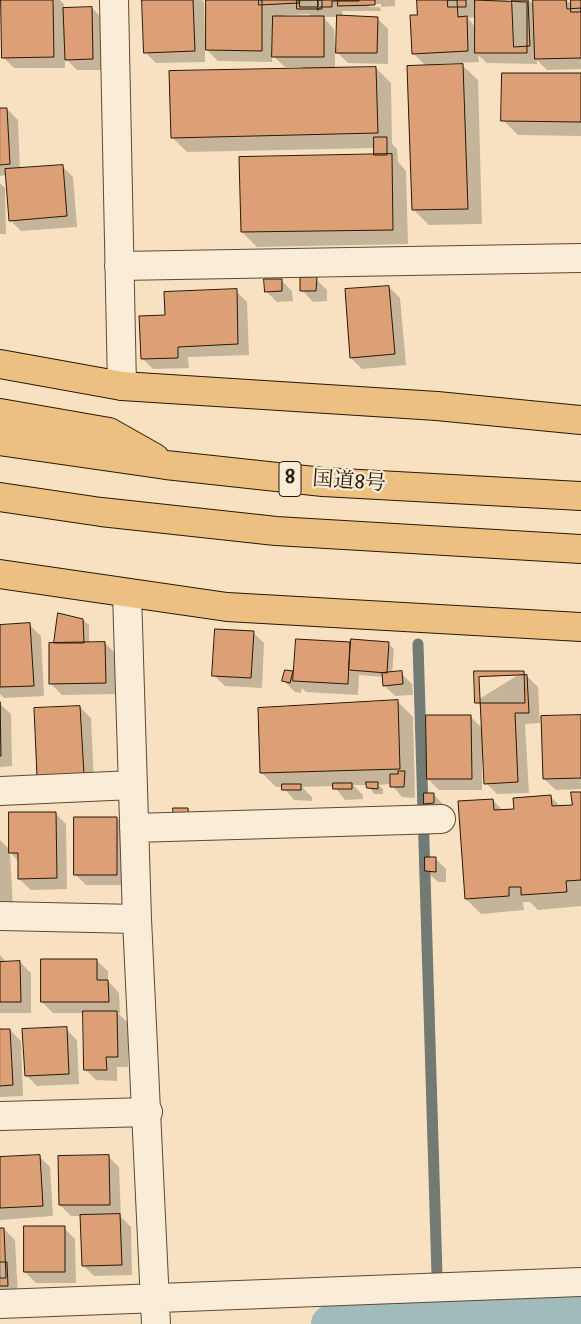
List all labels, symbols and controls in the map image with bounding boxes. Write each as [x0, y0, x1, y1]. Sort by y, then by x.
road number: 8 [279, 462, 301, 496]
street label: 国道8号 [311, 468, 387, 498]

